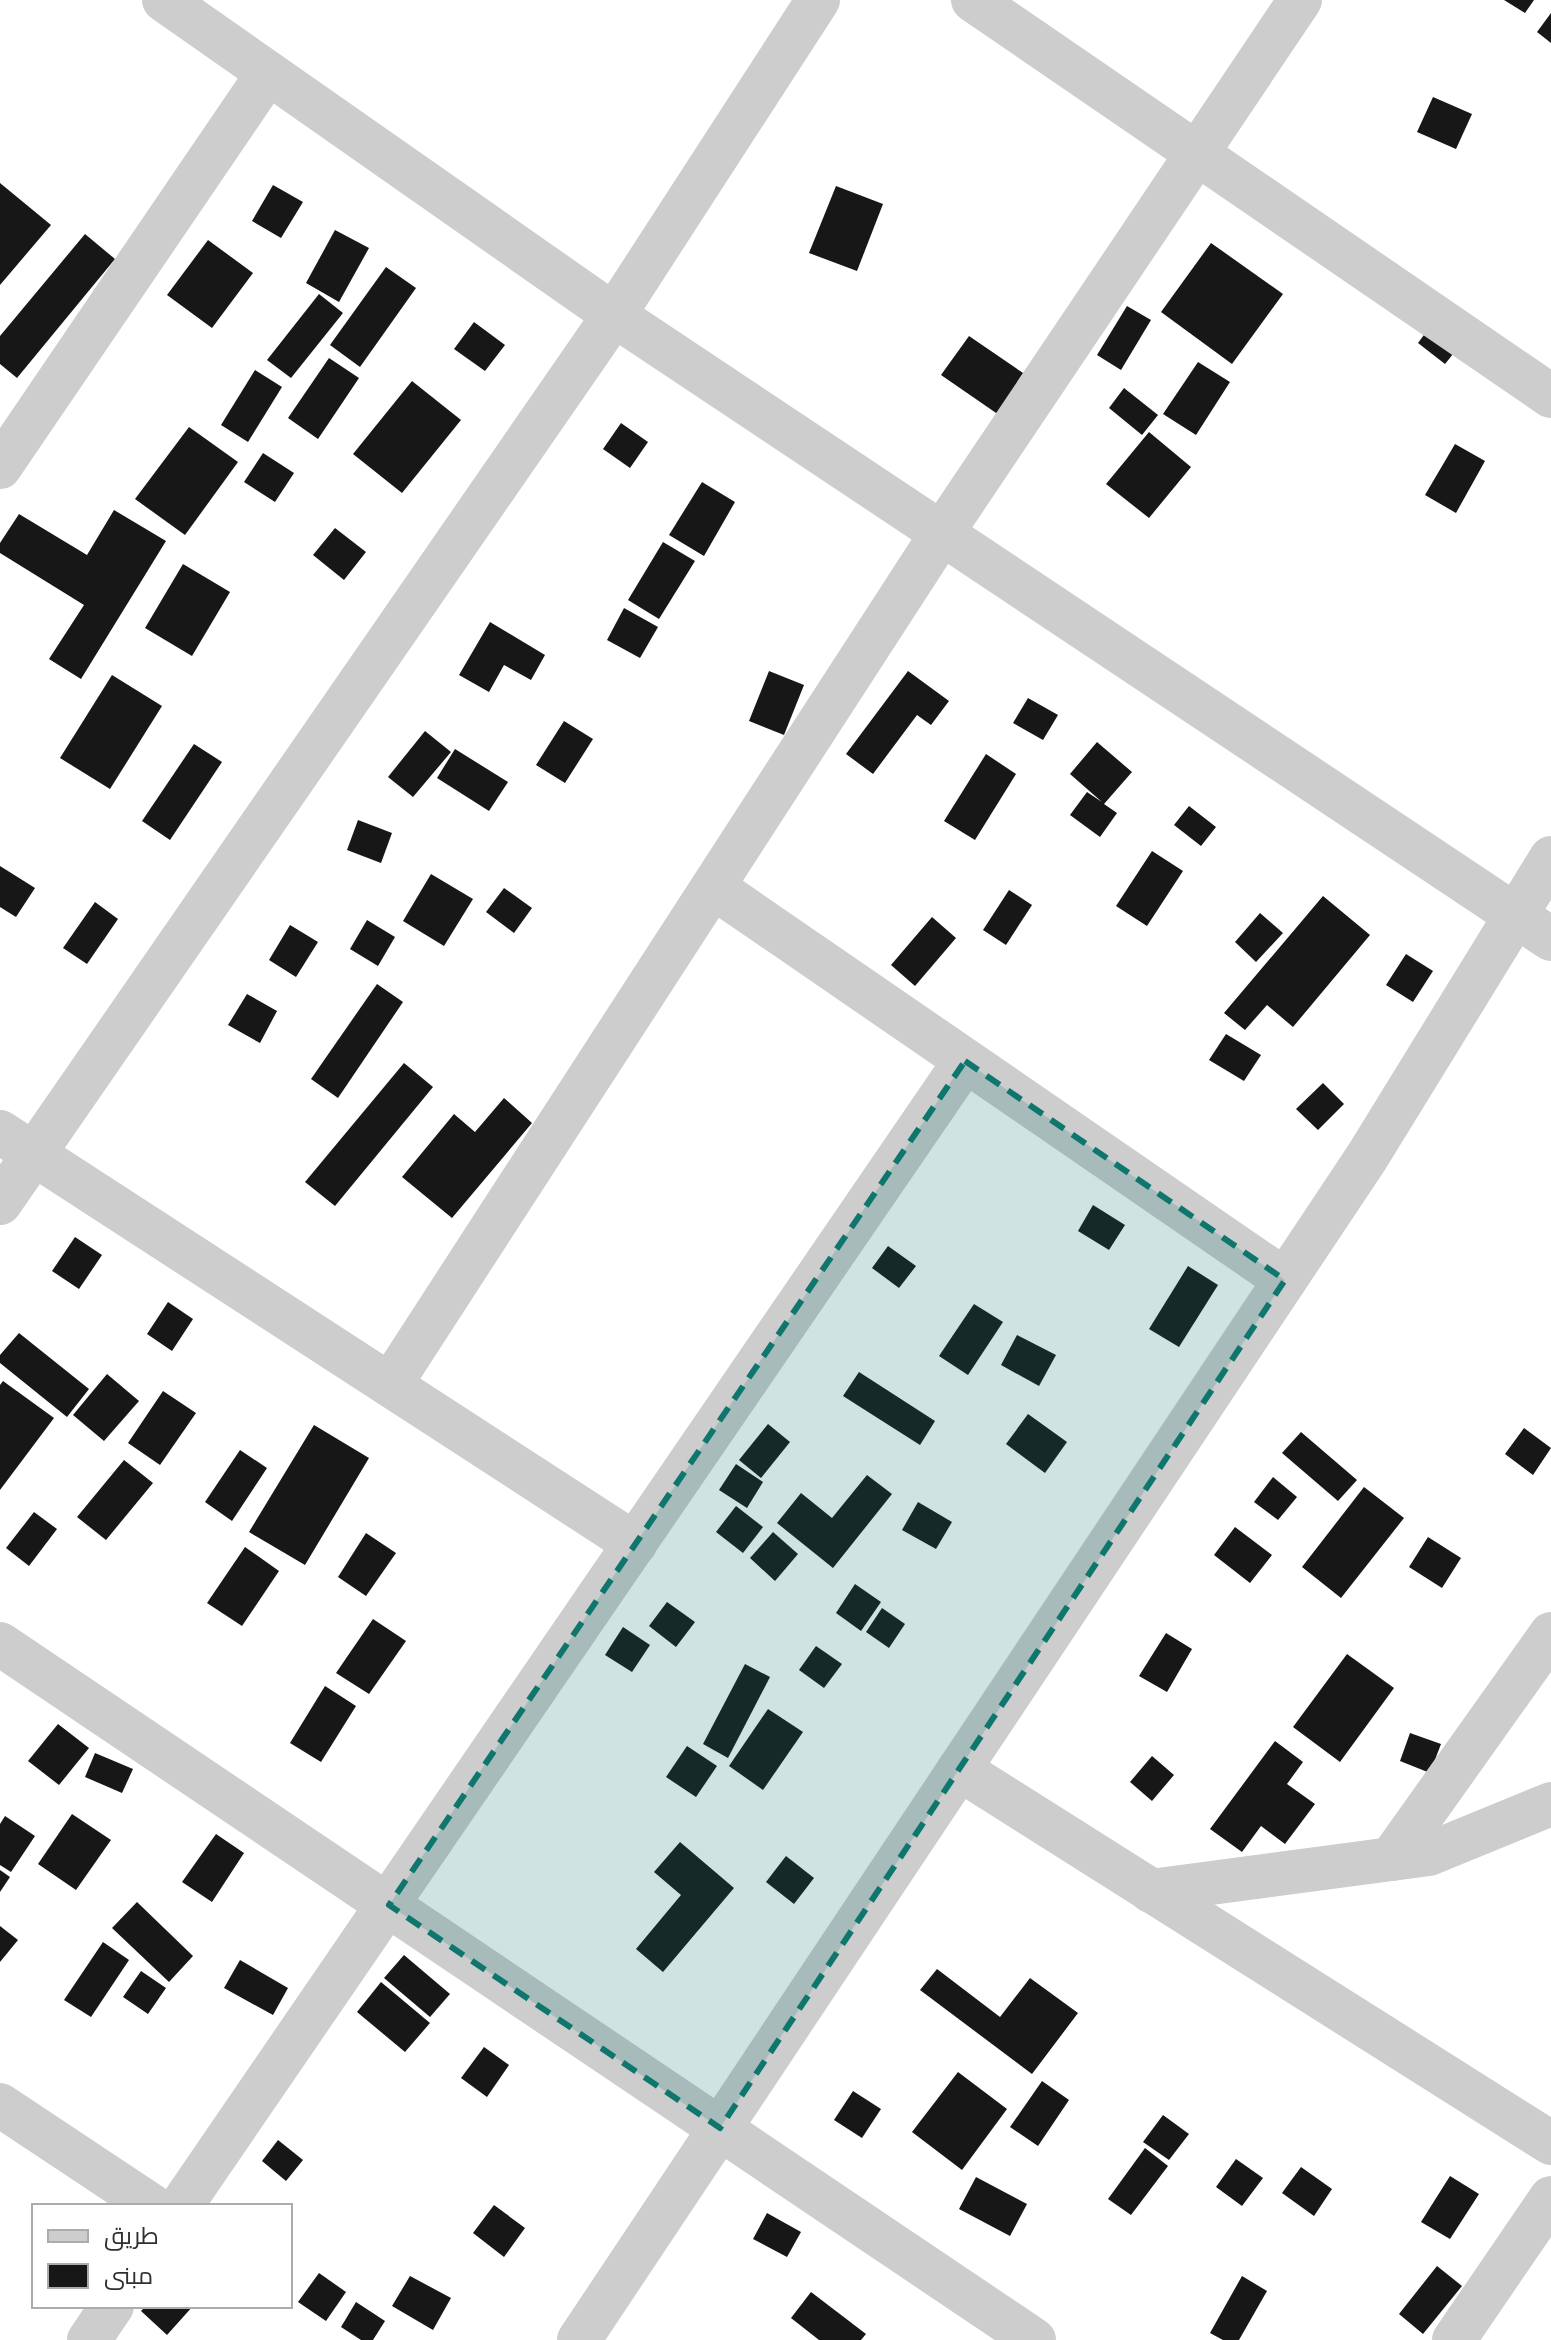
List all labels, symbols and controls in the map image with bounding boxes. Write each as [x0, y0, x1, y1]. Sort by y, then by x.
legend [32, 2204, 292, 2308]
text: طريق [104, 2221, 159, 2251]
text: مبنى [104, 2261, 153, 2290]

